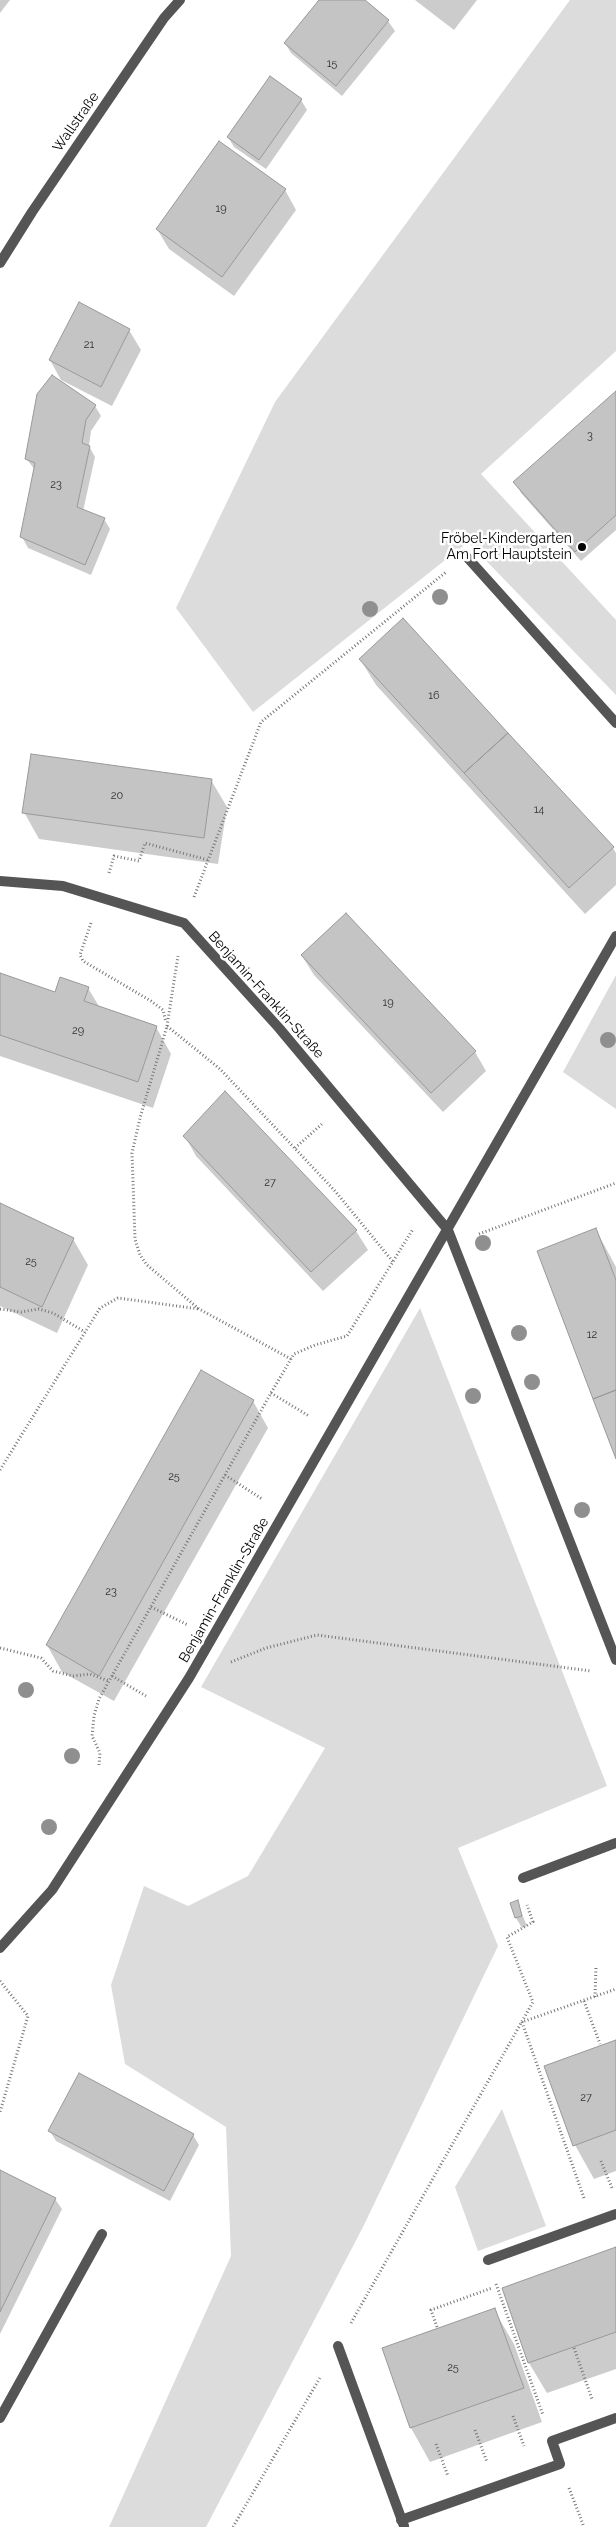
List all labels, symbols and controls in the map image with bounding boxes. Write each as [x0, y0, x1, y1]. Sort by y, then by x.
house number: 15 [327, 57, 337, 71]
street label: Wallstraße [49, 89, 103, 155]
house number: 19 [215, 202, 227, 216]
house number: 21 [84, 338, 94, 352]
house number: 3 [587, 429, 593, 443]
house number: 23 [50, 478, 62, 492]
place label: Fröbel-Kindergarten Am Fort Hauptstein [441, 531, 572, 564]
marker: Fröbel-Kindergarten Am Fort Hauptstein [576, 541, 588, 553]
house number: 16 [428, 689, 440, 703]
house number: 20 [111, 789, 123, 803]
house number: 14 [534, 803, 544, 817]
street label: Benjamin-Franklin-Straße [205, 928, 327, 1062]
house number: 19 [382, 996, 394, 1010]
house number: 29 [72, 1024, 84, 1038]
house number: 27 [264, 1176, 276, 1190]
house number: 25 [25, 1255, 37, 1269]
house number: 12 [587, 1328, 597, 1342]
house number: 25 [168, 1470, 180, 1484]
street label: Benjamin-Franklin-Straße [176, 1514, 272, 1666]
house number: 23 [105, 1585, 117, 1599]
house number: 27 [580, 2091, 592, 2105]
house number: 25 [447, 2361, 459, 2375]

